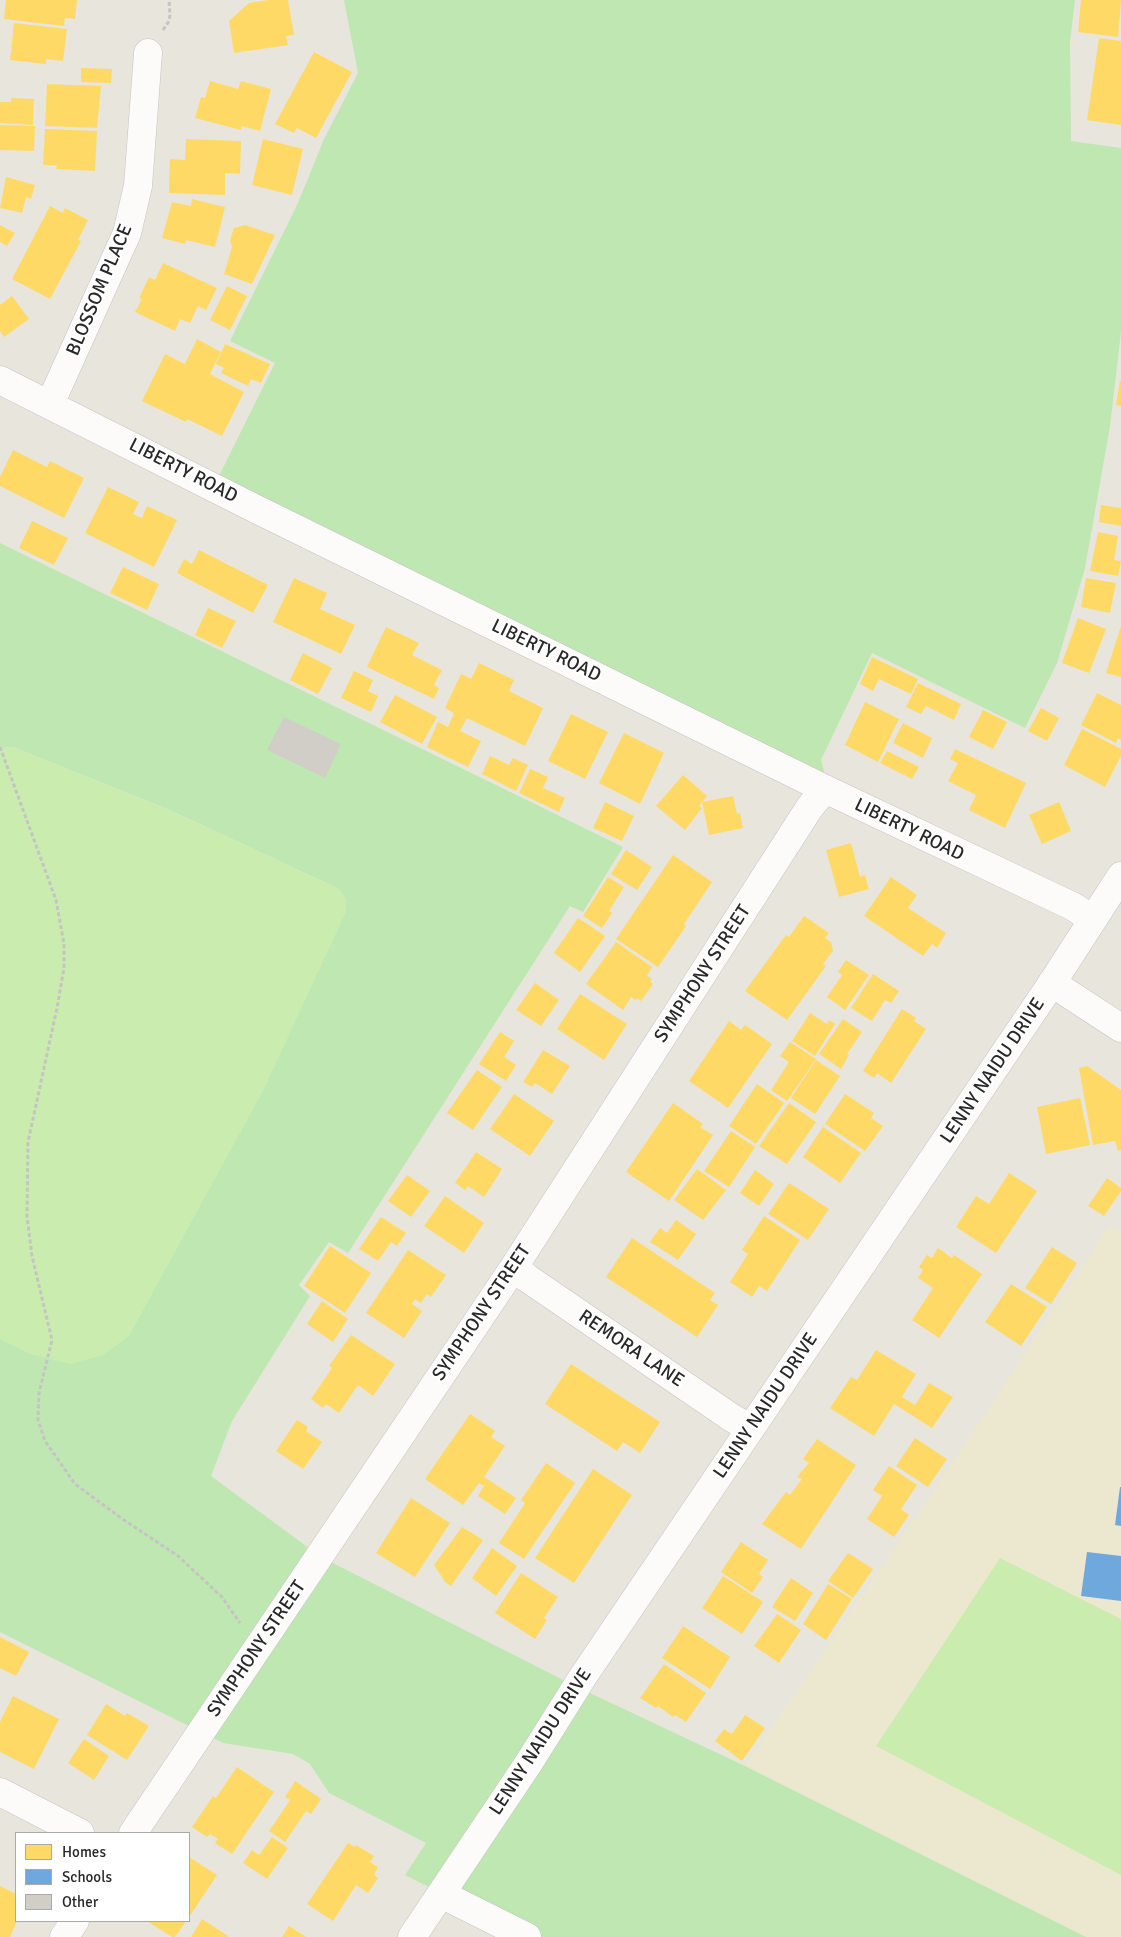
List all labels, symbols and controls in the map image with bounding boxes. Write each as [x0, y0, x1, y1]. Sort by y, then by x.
street label: BLOSSOM PLACE [62, 221, 138, 359]
street label: LIBERTY ROAD [125, 434, 241, 508]
street label: LIBERTY ROAD [487, 615, 605, 687]
street label: LIBERTY ROAD [850, 794, 968, 866]
street label: SYMPHONY STREET [650, 901, 756, 1047]
street label: LENNY NAIDU DRIVE [936, 994, 1050, 1148]
street label: SYMPHONY STREET [428, 1241, 536, 1385]
street label: REMORA LANE [574, 1305, 688, 1393]
street label: LENNY NAIDU DRIVE [709, 1329, 823, 1483]
street label: SYMPHONY STREET [203, 1577, 311, 1721]
street label: LENNY NAIDU DRIVE [485, 1664, 597, 1820]
legend [15, 1832, 190, 1922]
text: Homes [62, 1843, 106, 1861]
text: Schools [62, 1868, 112, 1886]
text: Other [62, 1893, 98, 1911]

